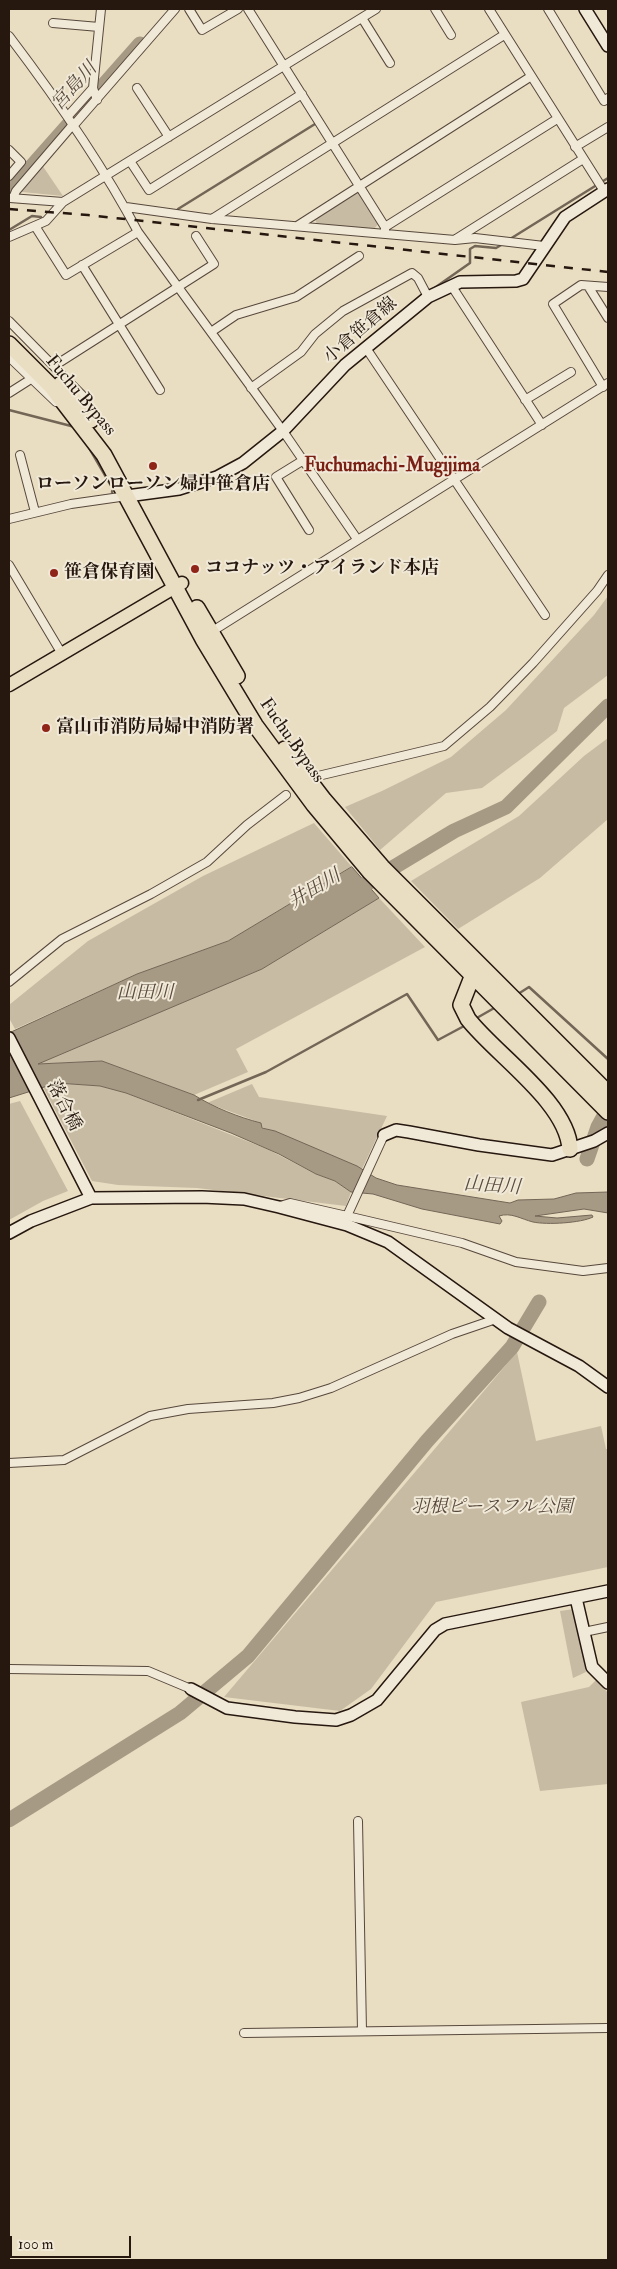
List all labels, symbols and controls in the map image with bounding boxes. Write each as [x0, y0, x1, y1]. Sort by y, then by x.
water label: 宮島川 [47, 58, 103, 116]
street label: 小倉笹倉線 [320, 293, 402, 369]
street label: Fuchu Bypass [40, 351, 120, 441]
district label: Fuchumachi-Mugijima [304, 456, 480, 478]
marker: ローソンローソン婦中笹倉店 [147, 460, 159, 472]
place label: ローソンローソン婦中笹倉店 [36, 474, 270, 496]
place label: ココナッツ・アイランド本店 [205, 558, 439, 580]
place label: 笹倉保育園 [64, 562, 154, 584]
marker: ココナッツ・アイランド本店 [189, 563, 201, 575]
marker: 笹倉保育園 [48, 567, 60, 579]
street label: Fuchu Bypass [254, 695, 328, 787]
place label: 富山市消防局婦中消防署 [56, 717, 254, 739]
marker: 富山市消防局婦中消防署 [40, 722, 52, 734]
water label: 井田川 [285, 866, 345, 914]
water label: 山田川 [117, 983, 173, 1005]
street label: 落合橋 [41, 1077, 85, 1135]
water label: 山田川 [463, 1174, 521, 1200]
park label: 羽根ピースフル公園 [411, 1497, 573, 1519]
scale bar [12, 2226, 134, 2258]
text: 100 m [18, 2235, 53, 2254]

